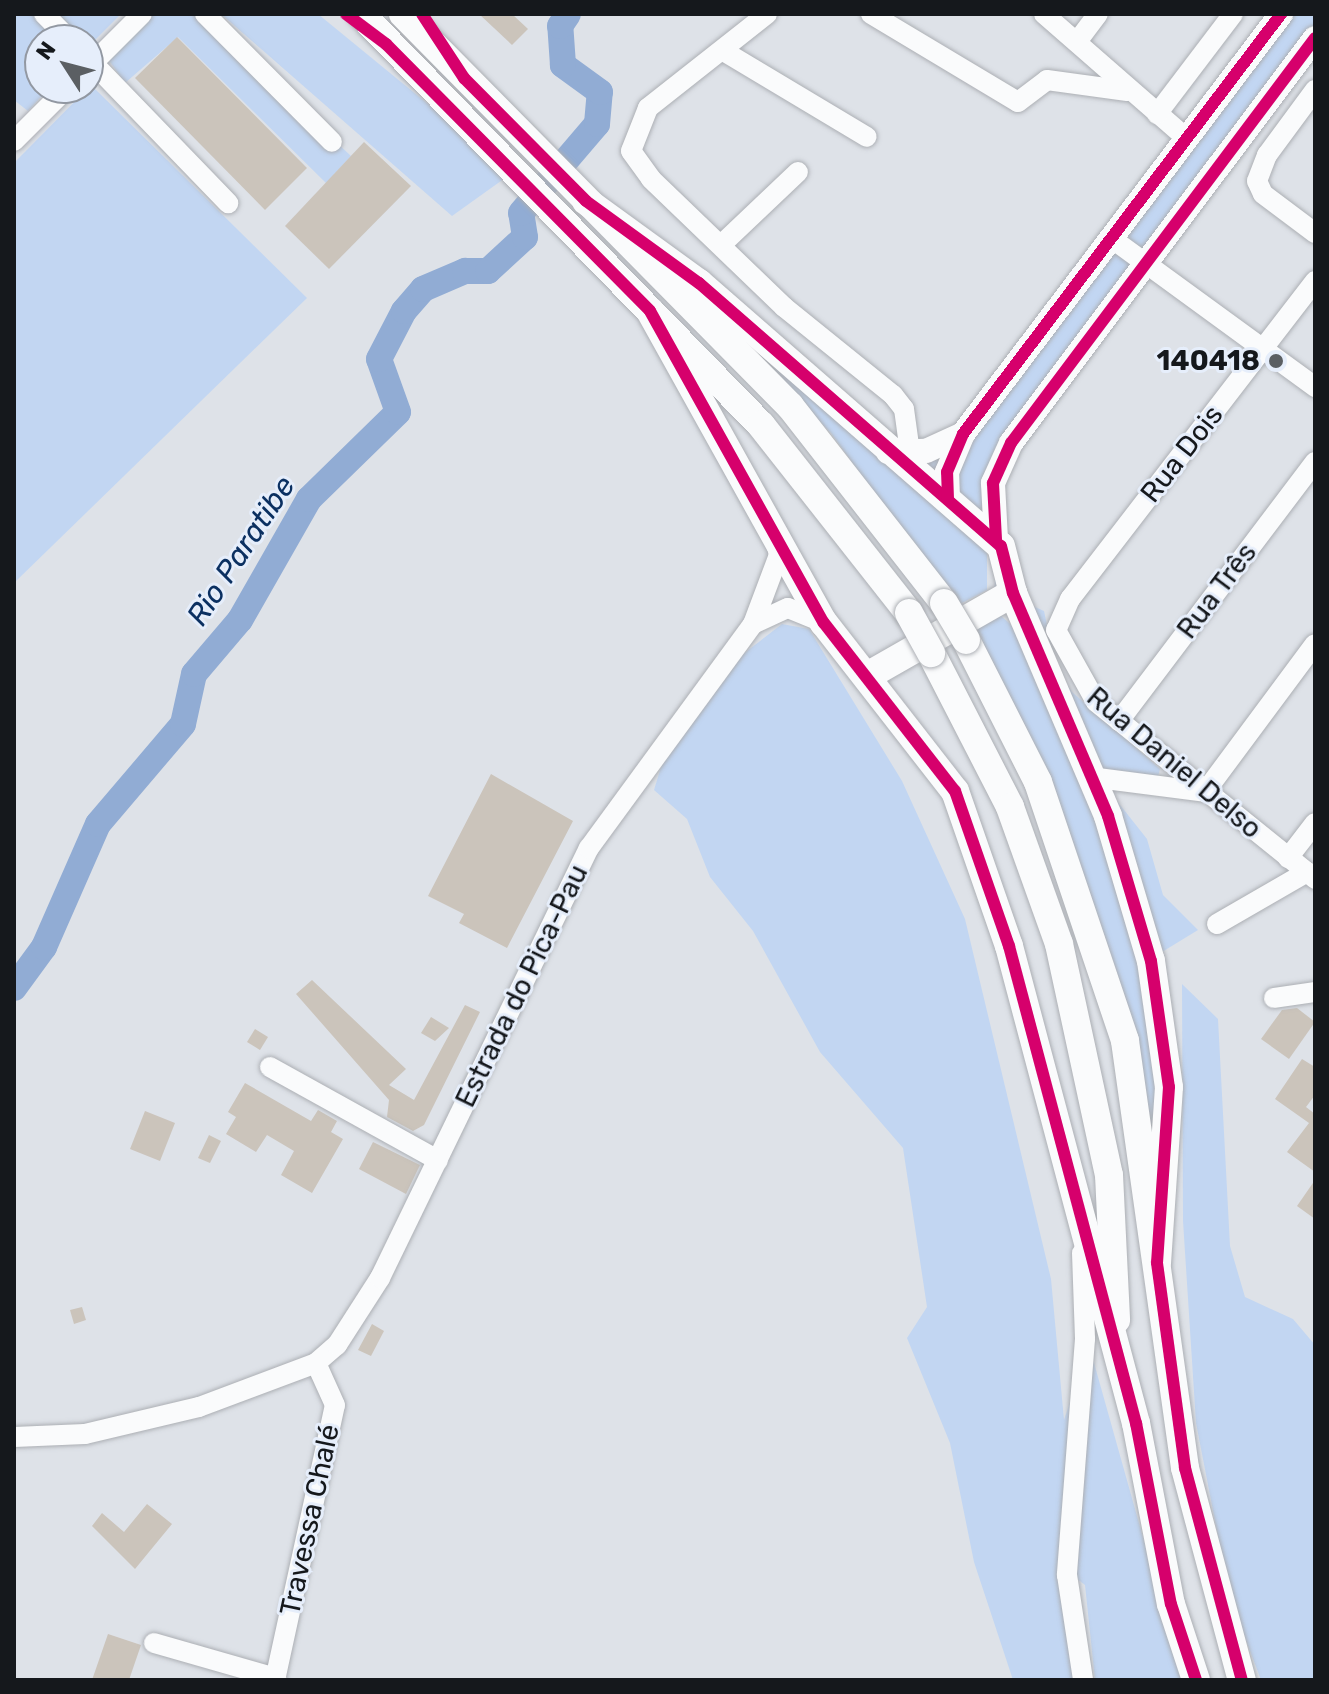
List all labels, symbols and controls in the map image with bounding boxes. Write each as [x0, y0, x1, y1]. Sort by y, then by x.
north arrow [24, 24, 104, 104]
text: N [30, 36, 61, 65]
place label: 140418 [1157, 344, 1260, 378]
marker: 140418 [1267, 352, 1285, 370]
street label: Rua Dois [1134, 399, 1230, 509]
water label: Rio Paratibe [179, 469, 303, 633]
street label: Rua Três [1170, 536, 1264, 646]
street label: Rua Daniel Delso [1080, 680, 1268, 846]
street label: Estrada do Pica-Pau [449, 859, 595, 1113]
street label: Travessa Chalé [273, 1421, 347, 1619]

